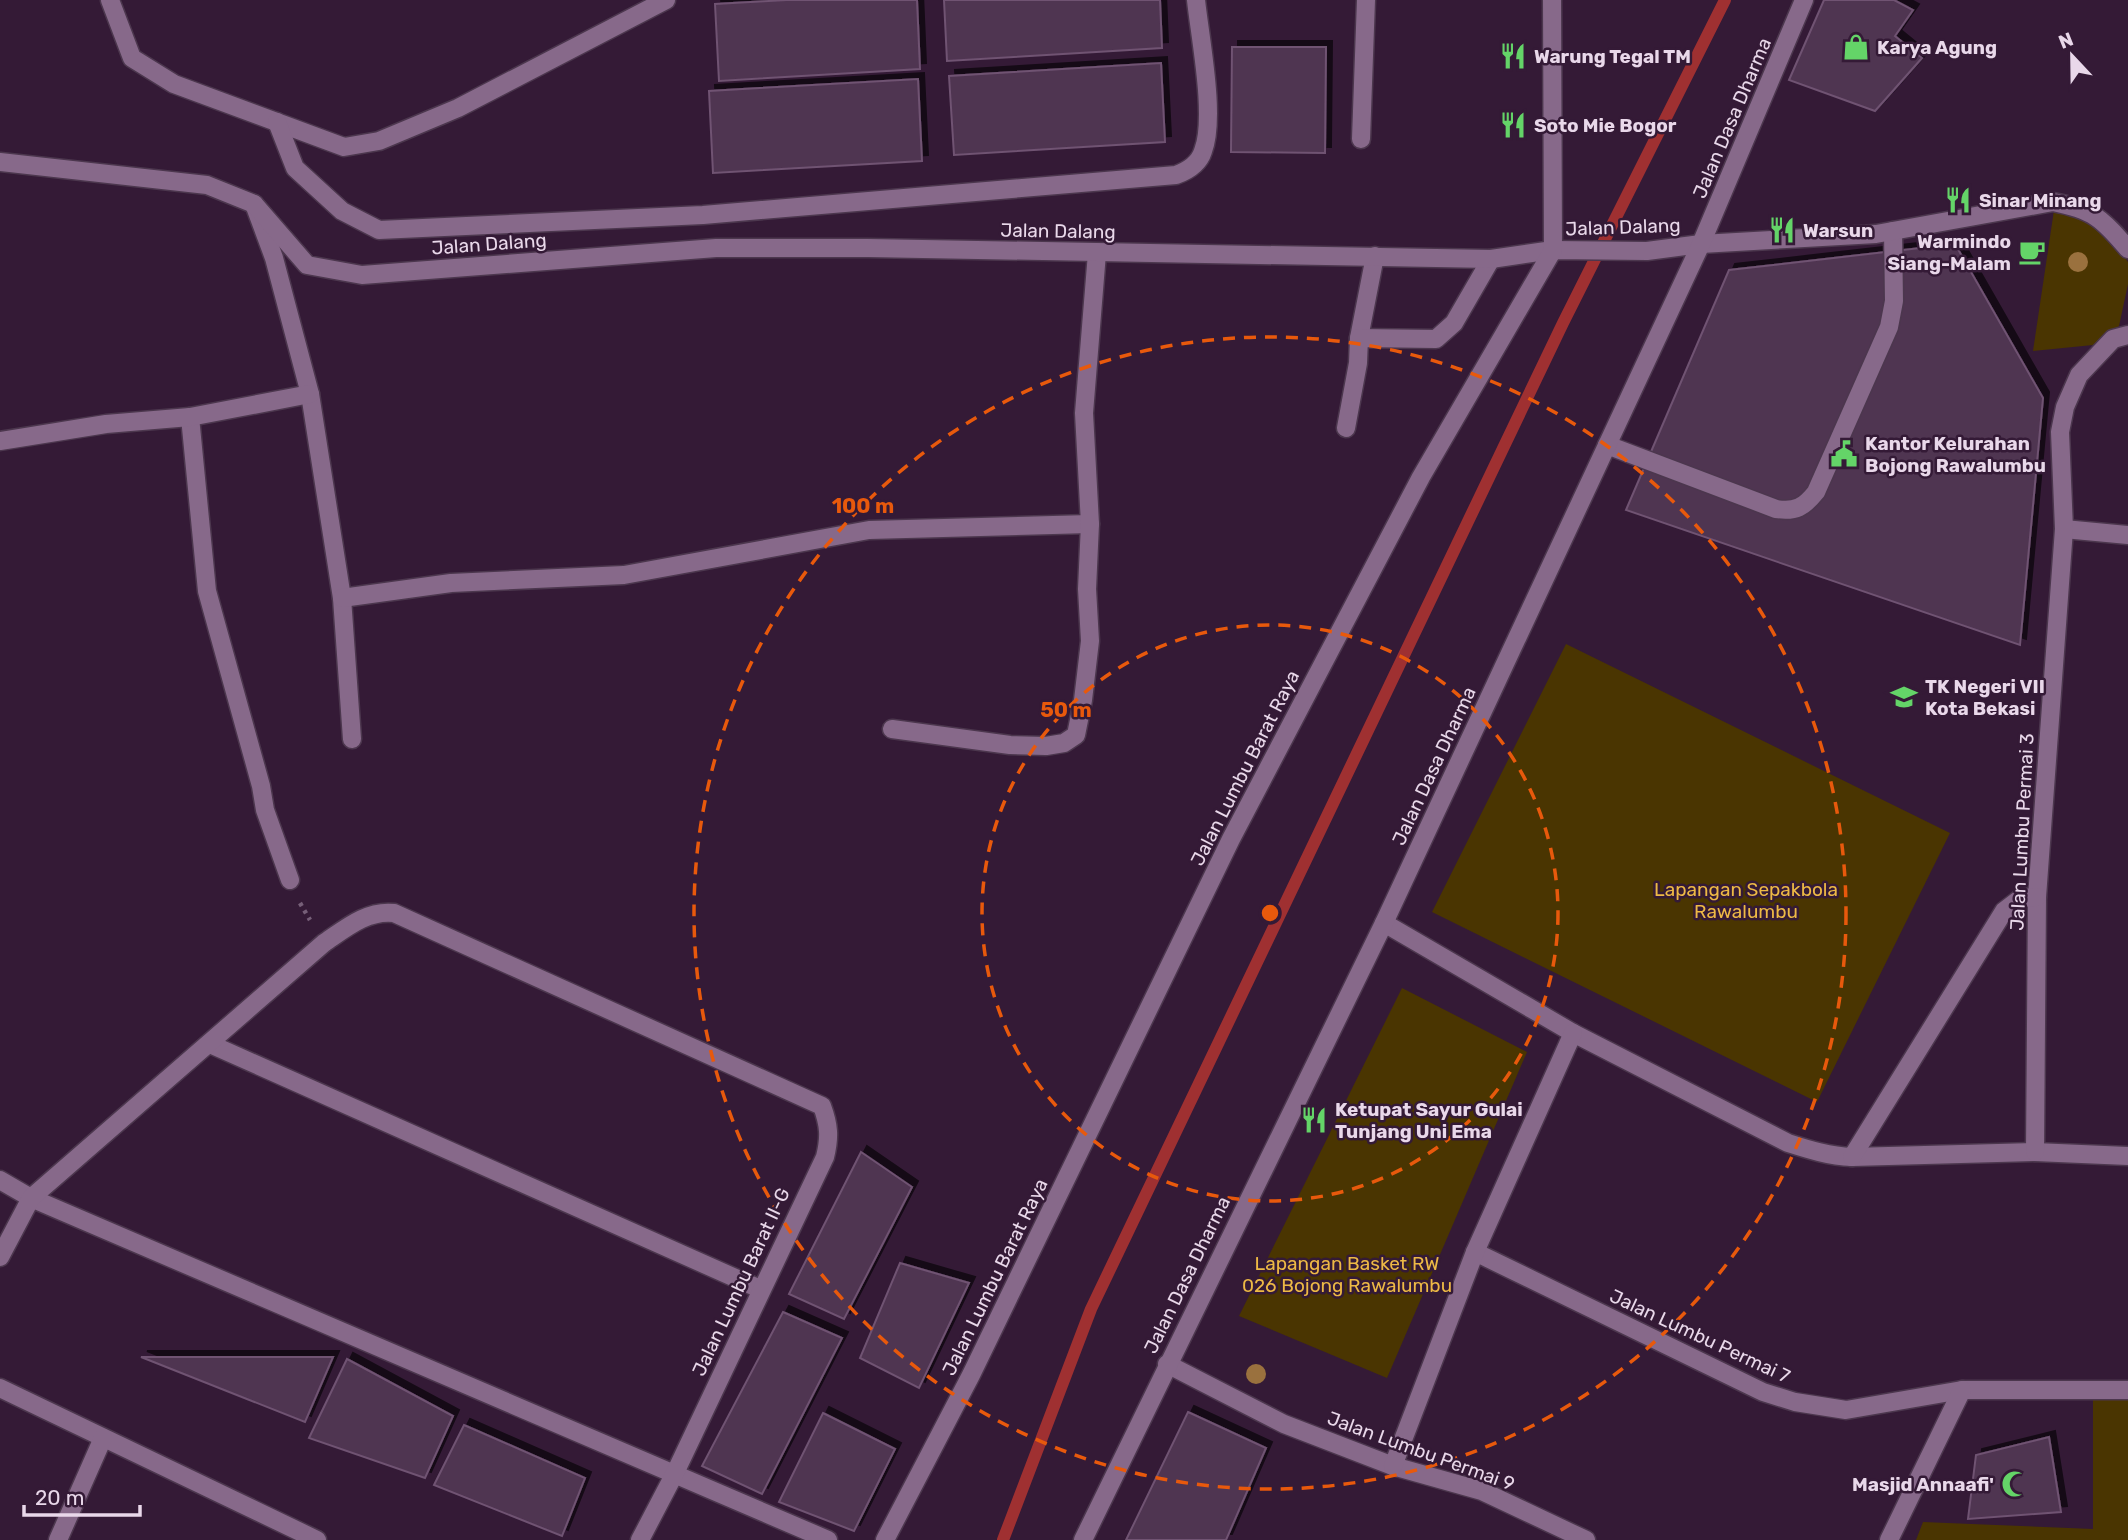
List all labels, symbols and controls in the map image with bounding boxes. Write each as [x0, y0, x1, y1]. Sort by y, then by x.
north arrow [2037, 21, 2107, 91]
text: N [2055, 27, 2076, 54]
shop icon: Karya Agung [1841, 32, 1871, 62]
street label: Jalan Dasa Dharma [1688, 34, 1776, 202]
place label: Karya Agung [1877, 36, 1997, 59]
restaurant icon: Warung Tegal TM [1498, 41, 1528, 71]
place label: Warung Tegal TM [1534, 45, 1691, 68]
restaurant icon: Soto Mie Bogor [1498, 110, 1528, 140]
place label: Soto Mie Bogor [1534, 114, 1677, 137]
restaurant icon: Sinar Minang [1943, 185, 1973, 215]
place label: Sinar Minang [1979, 189, 2102, 212]
street label: Jalan Dalang [1565, 213, 1681, 241]
restaurant icon: Warsun [1767, 215, 1797, 245]
street label: Jalan Dalang [1000, 218, 1116, 244]
place label: Warsun [1803, 219, 1873, 242]
street label: Jalan Dalang [431, 229, 547, 259]
place label: Warmindo Siang-Malam [1888, 230, 2011, 275]
cafe icon: Warmindo Siang-Malam [2017, 237, 2047, 267]
place label: Kantor Kelurahan Bojong Rawalumbu [1865, 432, 2046, 477]
public building icon: Kantor Kelurahan Bojong Rawalumbu [1829, 439, 1859, 469]
text: 100 m [832, 493, 894, 518]
street label: Jalan Lumbu Barat Raya [1186, 667, 1304, 869]
place label: TK Negeri VII Kota Bekasi [1925, 675, 2045, 720]
school or university icon: TK Negeri VII Kota Bekasi [1889, 682, 1919, 712]
street label: Jalan Dasa Dharma [1387, 683, 1481, 849]
text: 50 m [1040, 697, 1092, 722]
street label: Jalan Lumbu Permai 3 [2005, 733, 2039, 931]
park label: Lapangan Sepakbola Rawalumbu [1654, 878, 1838, 923]
centre of rings [1258, 901, 1282, 925]
place label: Ketupat Sayur Gulai Tunjang Uni Ema [1335, 1098, 1523, 1143]
restaurant icon: Ketupat Sayur Gulai Tunjang Uni Ema [1299, 1105, 1329, 1135]
street label: Jalan Lumbu Barat Raya [937, 1175, 1053, 1379]
street label: Jalan Lumbu Barat II-G [687, 1184, 795, 1380]
street label: Jalan Dasa Dharma [1139, 1193, 1235, 1357]
park label: Lapangan Basket RW 026 Bojong Rawalumbu [1242, 1252, 1452, 1297]
street label: Jalan Lumbu Permai 7 [1606, 1284, 1794, 1388]
street label: Jalan Lumbu Permai 9 [1324, 1406, 1518, 1496]
mosque icon: Masjid Annaafi' [2000, 1469, 2030, 1499]
place label: Masjid Annaafi' [1852, 1473, 1994, 1496]
scale bar [24, 1474, 140, 1518]
text: 20 m [35, 1485, 84, 1510]

